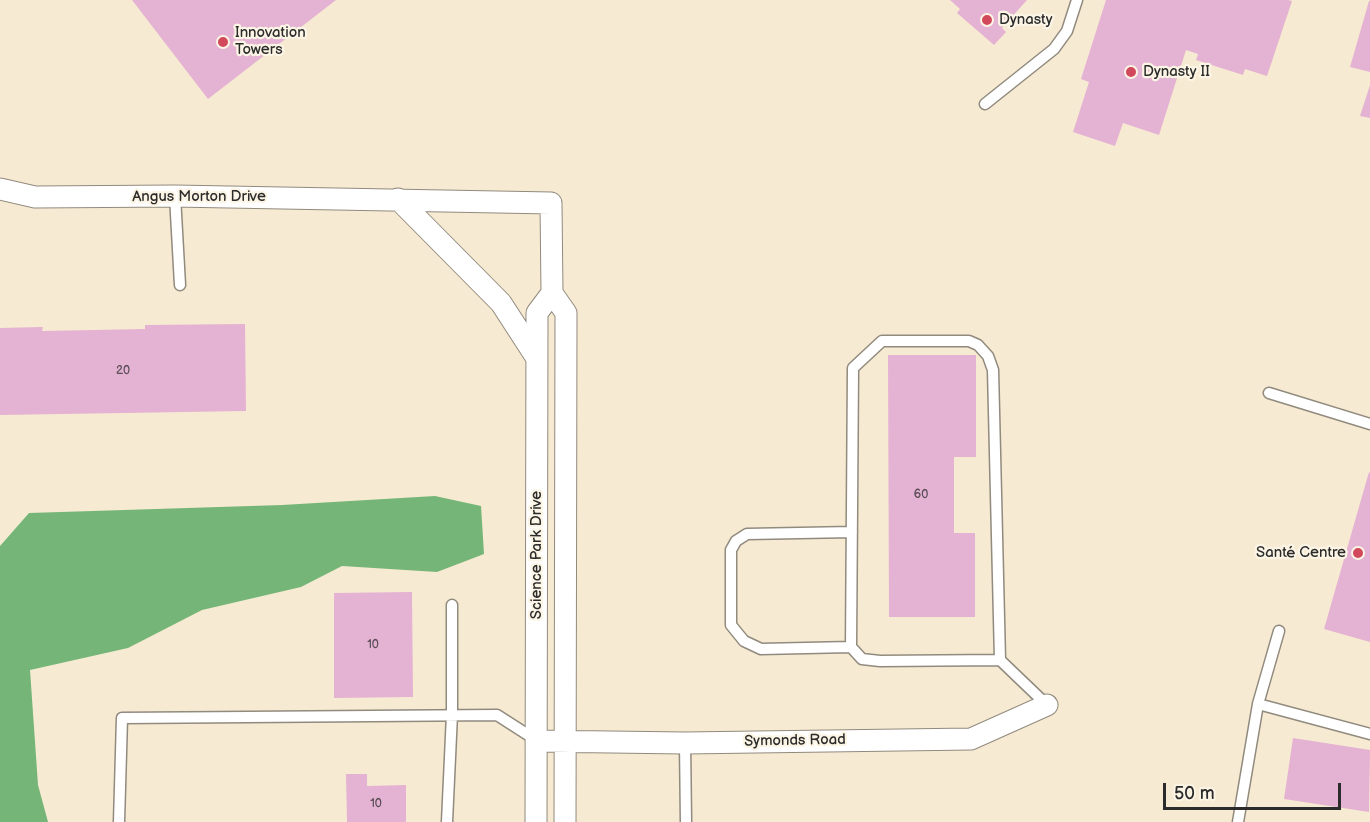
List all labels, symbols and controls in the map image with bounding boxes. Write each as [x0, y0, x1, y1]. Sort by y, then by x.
place label: Dynasty [999, 11, 1052, 29]
marker: Dynasty [980, 13, 994, 27]
place label: Innovation Towers [235, 24, 306, 59]
marker: Innovation Towers [216, 35, 230, 49]
place label: Dynasty II [1143, 63, 1210, 81]
marker: Dynasty II [1124, 65, 1138, 79]
street label: Angus Morton Drive [132, 188, 266, 206]
house number: 20 [116, 364, 130, 378]
house number: 60 [914, 488, 928, 502]
street label: Science Park Drive [528, 491, 546, 619]
place label: Santé Centre [1256, 544, 1346, 562]
marker: Santé Centre [1351, 546, 1365, 560]
house number: 10 [367, 638, 379, 652]
street label: Symonds Road [744, 731, 846, 751]
scale bar [1166, 771, 1344, 809]
text: 50 m [1174, 783, 1215, 804]
house number: 10 [370, 797, 382, 811]

